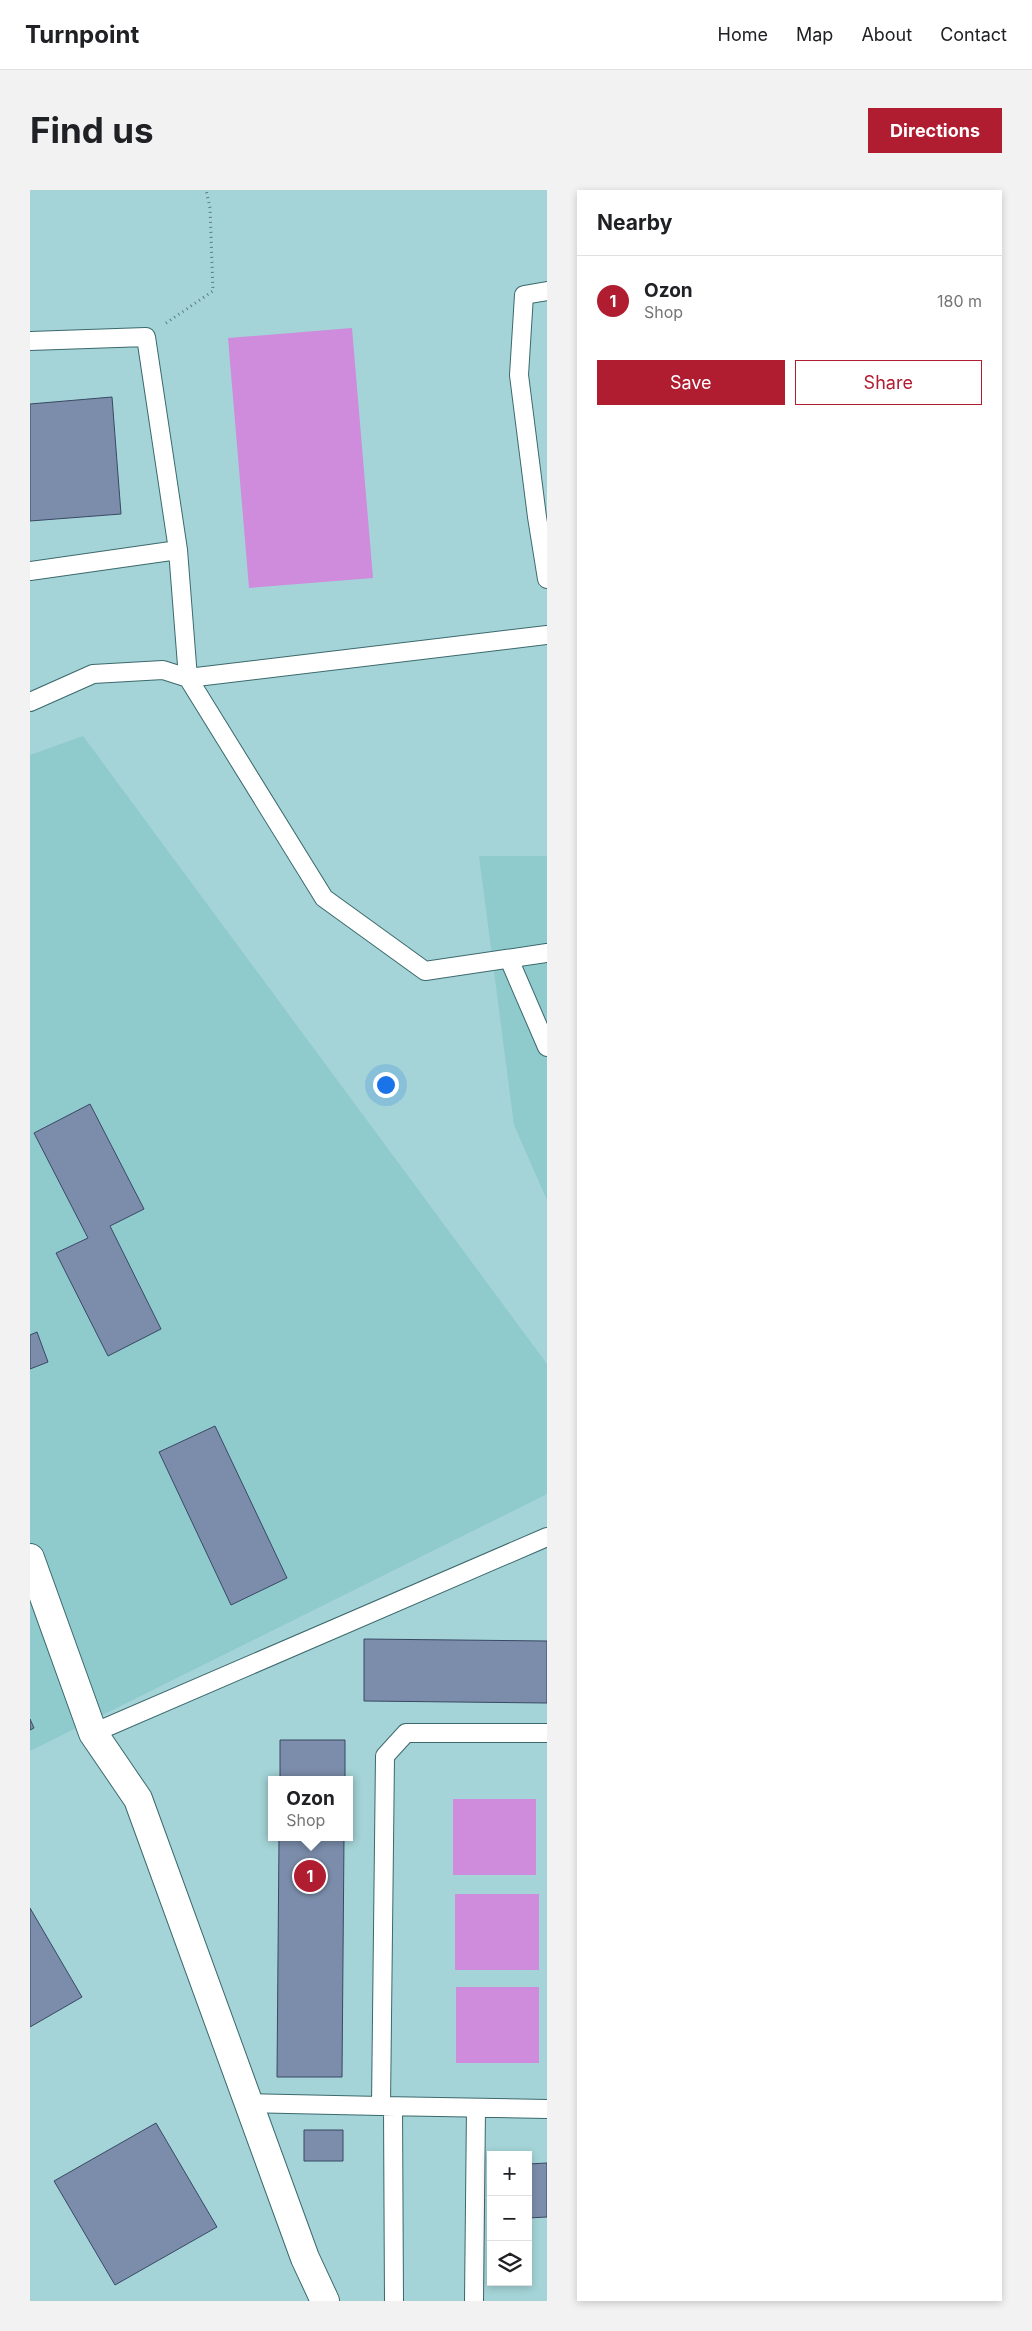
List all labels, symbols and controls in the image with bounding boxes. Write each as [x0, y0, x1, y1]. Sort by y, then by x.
text: Turnpoint [25, 20, 139, 49]
text: Home [718, 24, 768, 45]
text: Map [796, 24, 833, 45]
text: About [861, 24, 912, 45]
text: Contact [940, 24, 1007, 45]
button: Directions [868, 108, 1002, 153]
text: Find us [30, 109, 154, 151]
text: Nearby [597, 210, 672, 235]
text: Ozon [644, 279, 693, 302]
text: 1 [610, 291, 616, 311]
text: 180 m [937, 291, 982, 311]
text: Shop [644, 302, 683, 322]
button: Save [597, 360, 785, 405]
button: Share [795, 360, 982, 405]
your location [373, 1072, 399, 1098]
popup [268, 1776, 353, 1841]
text: Ozon [286, 1787, 335, 1810]
text: Shop [286, 1810, 325, 1830]
pin: 1 [294, 1857, 326, 1895]
map controls [487, 2151, 532, 2286]
button: + [487, 2151, 532, 2196]
button: − [487, 2196, 532, 2241]
button: layers [487, 2241, 532, 2286]

